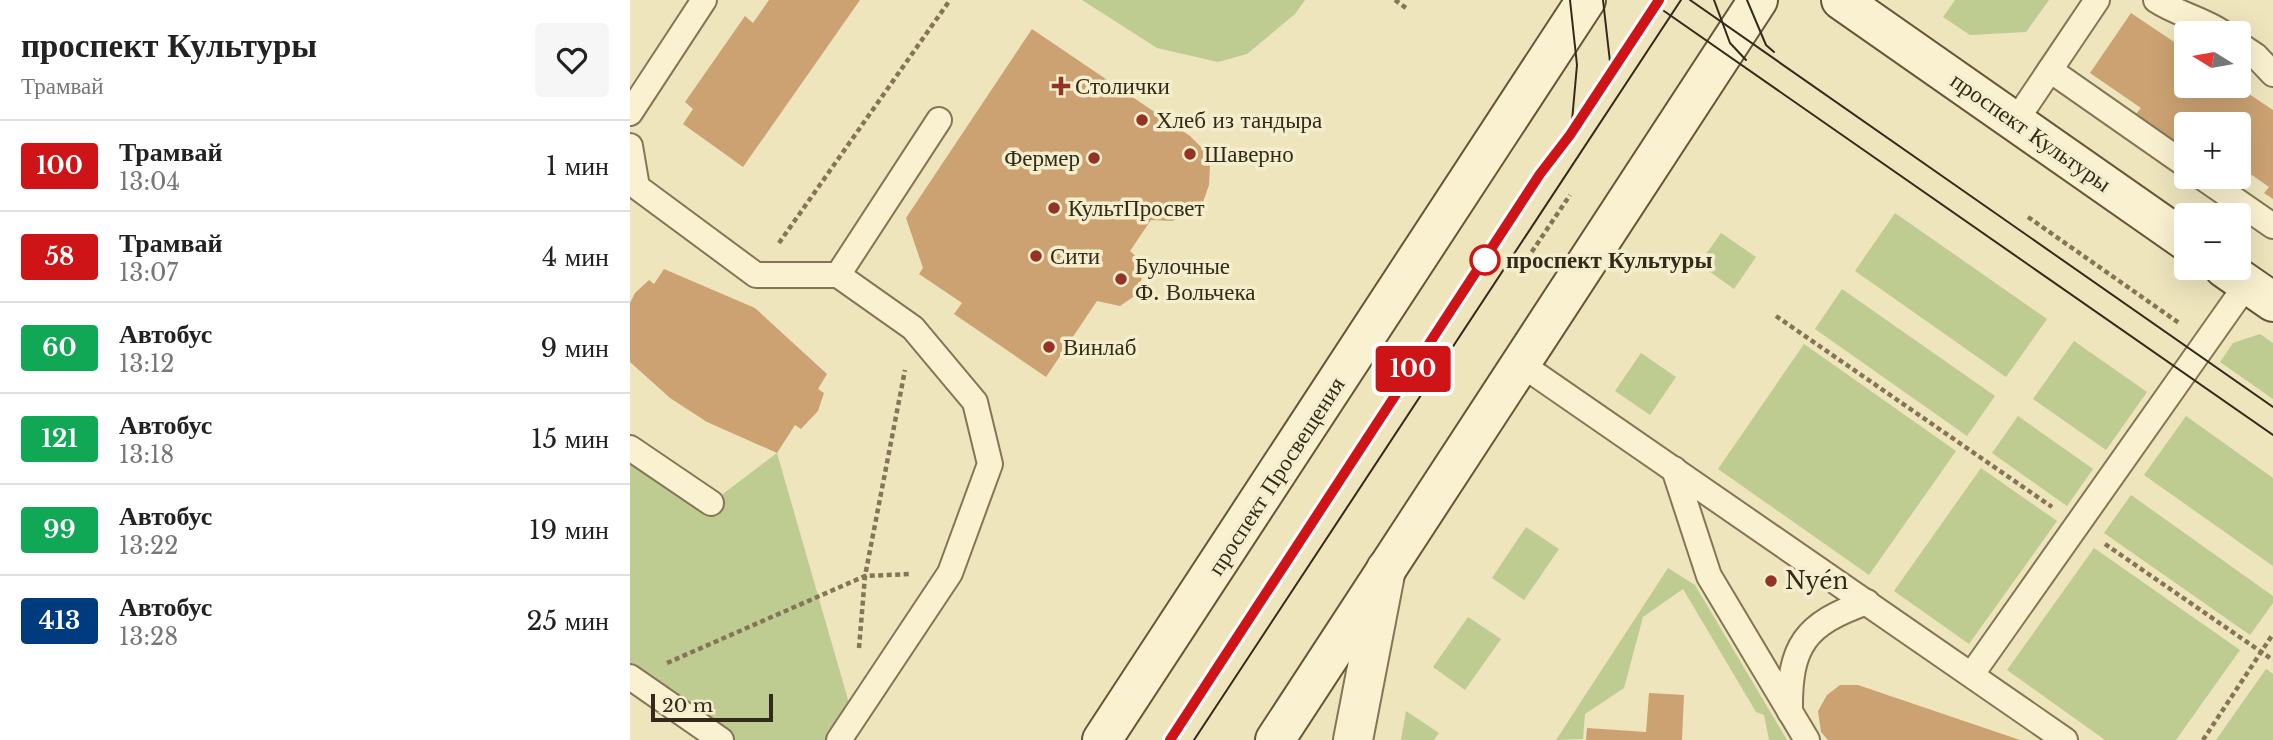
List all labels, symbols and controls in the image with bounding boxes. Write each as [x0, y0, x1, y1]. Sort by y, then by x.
north arrow [2174, 21, 2250, 98]
map controls [2174, 21, 2251, 280]
button: heart [535, 23, 609, 97]
text: проспект Культуры [21, 25, 317, 66]
street label: проспект Культуры [1945, 66, 2117, 198]
text: Трамвай [21, 72, 104, 100]
place label: Столички [1075, 72, 1170, 100]
marker: Столички [1053, 78, 1069, 94]
place label: Хлеб из тандыра [1156, 106, 1322, 134]
marker: Хлеб из тандыра [1134, 112, 1150, 128]
button: + [2174, 112, 2251, 189]
text: Трамвай [119, 136, 223, 168]
place label: Шаверно [1204, 140, 1294, 168]
place label: Фермер [1004, 144, 1080, 172]
marker: Шаверно [1182, 146, 1198, 162]
text: 1 мин [546, 150, 609, 182]
marker: Фермер [1086, 150, 1102, 166]
text: 100 [36, 151, 83, 180]
text: 13:04 [119, 168, 180, 196]
place label: КультПросвет [1068, 194, 1205, 222]
marker: КультПросвет [1046, 200, 1062, 216]
button: − [2174, 203, 2251, 280]
text: Трамвай [119, 227, 223, 259]
text: 4 мин [542, 241, 609, 273]
text: 58 [45, 242, 74, 271]
place label: Сити [1050, 242, 1100, 270]
marker: проспект Культуры [1470, 245, 1500, 275]
place label: проспект Культуры [1506, 246, 1712, 274]
marker: Сити [1028, 248, 1044, 264]
place label: Булочные Ф. Вольчека [1135, 252, 1255, 306]
text: 13:07 [119, 259, 178, 287]
marker: Булочные Ф. Вольчека [1113, 271, 1129, 287]
text: Автобус [119, 318, 212, 350]
text: 9 мин [541, 332, 609, 364]
text: 60 [42, 333, 77, 362]
place label: Винлаб [1063, 333, 1136, 361]
marker: Винлаб [1041, 339, 1057, 355]
line badge: 100 [1373, 346, 1453, 392]
text: 13:12 [119, 350, 174, 378]
text: 100 [1390, 354, 1436, 383]
street label: проспект Просвещения [1201, 371, 1351, 580]
text: Автобус [119, 409, 212, 441]
text: 15 мин [531, 423, 609, 455]
text: 121 [41, 424, 78, 453]
text: 13:18 [119, 441, 174, 469]
text: Автобус [119, 500, 212, 532]
text: 19 мин [529, 514, 609, 546]
text: 99 [43, 515, 76, 544]
text: 13:22 [119, 532, 178, 560]
place label: Nyén [1785, 567, 1848, 595]
marker: Nyén [1763, 573, 1779, 589]
text: Автобус [119, 591, 212, 623]
text: 25 мин [526, 605, 609, 637]
text: 413 [39, 606, 80, 635]
text: 13:28 [119, 623, 178, 651]
scale bar [651, 691, 774, 723]
text: 20 m [662, 694, 713, 717]

